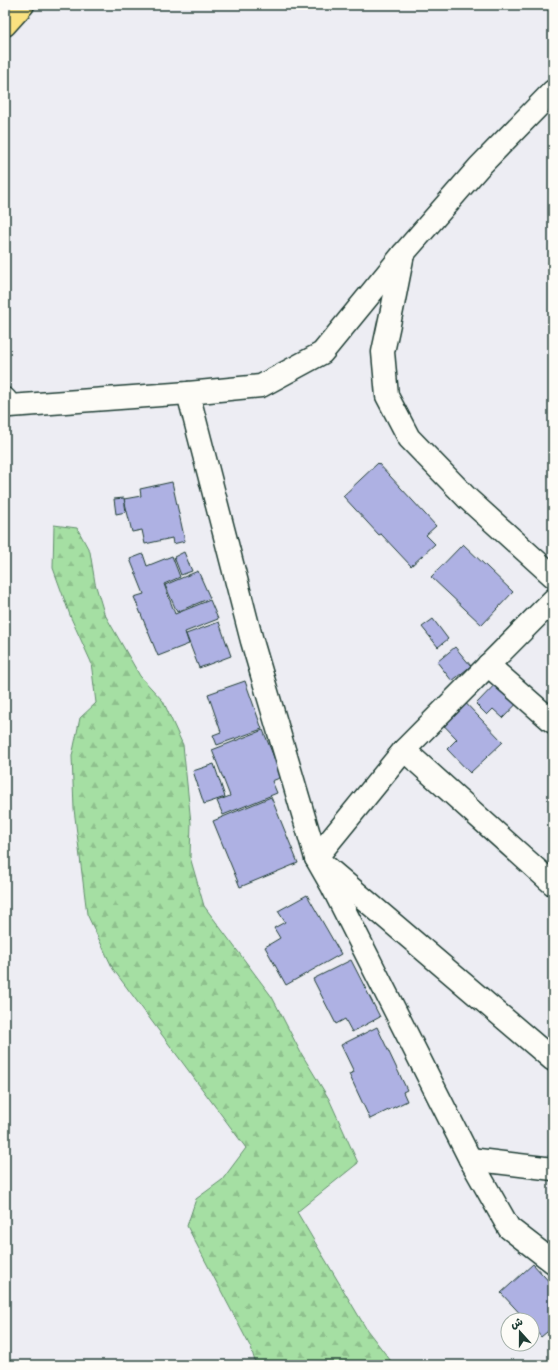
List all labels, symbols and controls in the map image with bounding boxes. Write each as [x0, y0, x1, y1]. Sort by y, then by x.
north arrow [500, 1312, 540, 1352]
text: ش [508, 1313, 526, 1334]

